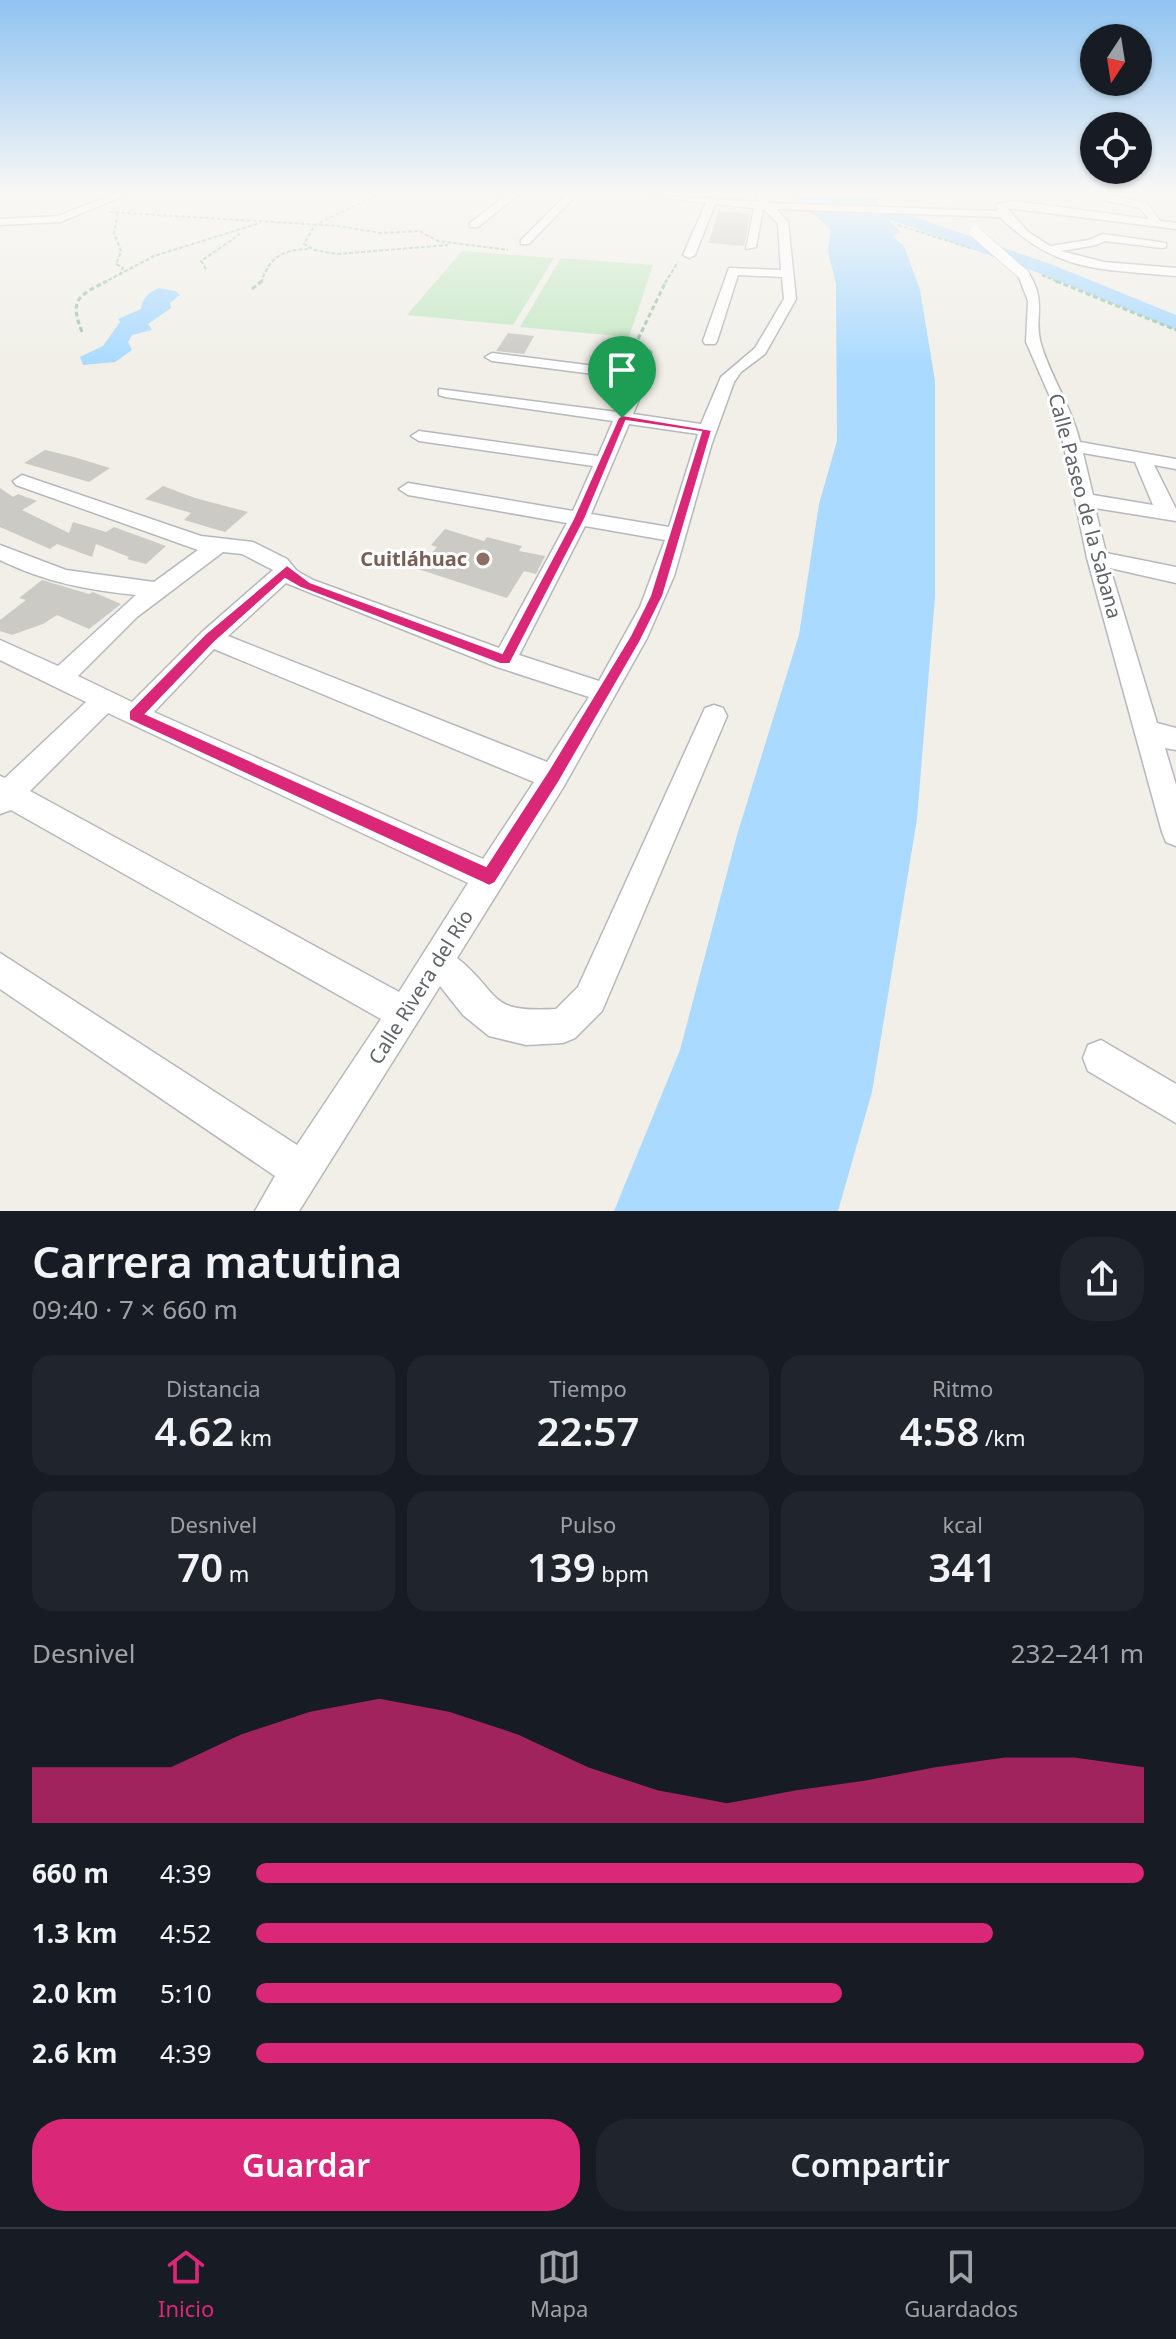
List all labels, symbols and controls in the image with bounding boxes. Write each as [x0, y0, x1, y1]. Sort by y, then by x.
north arrow [1080, 24, 1152, 96]
map controls [1080, 24, 1152, 184]
button: locate [1080, 112, 1152, 184]
pin [588, 336, 656, 418]
icon: arrive [600, 348, 644, 392]
street label: Calle Paseo de la Sabana [1042, 390, 1129, 621]
place label: Cuitláhuac [360, 545, 467, 572]
marker: Cuitláhuac [474, 550, 492, 568]
street label: Calle Rivera del Río [362, 904, 479, 1069]
text: Carrera matutina [32, 1231, 402, 1291]
button: share [1060, 1237, 1144, 1321]
text: 09:40 · 7 × 660 m [32, 1291, 238, 1327]
text: Distancia [166, 1373, 261, 1403]
text: Tiempo [549, 1373, 627, 1403]
text: Ritmo [932, 1373, 993, 1403]
text: 4.62 [154, 1403, 234, 1458]
text: 22:57 [537, 1403, 639, 1458]
text: 4:58 [900, 1403, 979, 1458]
text: km [234, 1422, 272, 1452]
text: /km [979, 1422, 1026, 1452]
text: Desnivel [170, 1509, 257, 1539]
text: Pulso [560, 1509, 616, 1539]
text: kcal [942, 1509, 983, 1539]
text: 70 [177, 1539, 223, 1594]
text: 139 [527, 1539, 596, 1594]
text: 341 [928, 1539, 997, 1594]
text: m [223, 1558, 249, 1588]
text: bpm [596, 1558, 649, 1588]
text: Desnivel [32, 1635, 135, 1671]
text: 232–241 m [1011, 1635, 1144, 1671]
text: 660 m [32, 1855, 109, 1891]
text: 4:39 [160, 1855, 212, 1891]
text: 1.3 km [32, 1915, 117, 1951]
text: 4:52 [160, 1915, 212, 1951]
text: 2.0 km [32, 1975, 117, 2011]
text: 5:10 [160, 1975, 212, 2011]
text: 2.6 km [32, 2035, 117, 2071]
text: 4:39 [160, 2035, 212, 2071]
button: Guardar [32, 2119, 580, 2211]
button: Compartir [596, 2119, 1144, 2211]
tab: Inicio [158, 2245, 214, 2323]
tab: Mapa [530, 2245, 588, 2323]
tab: Guardados [904, 2245, 1018, 2323]

